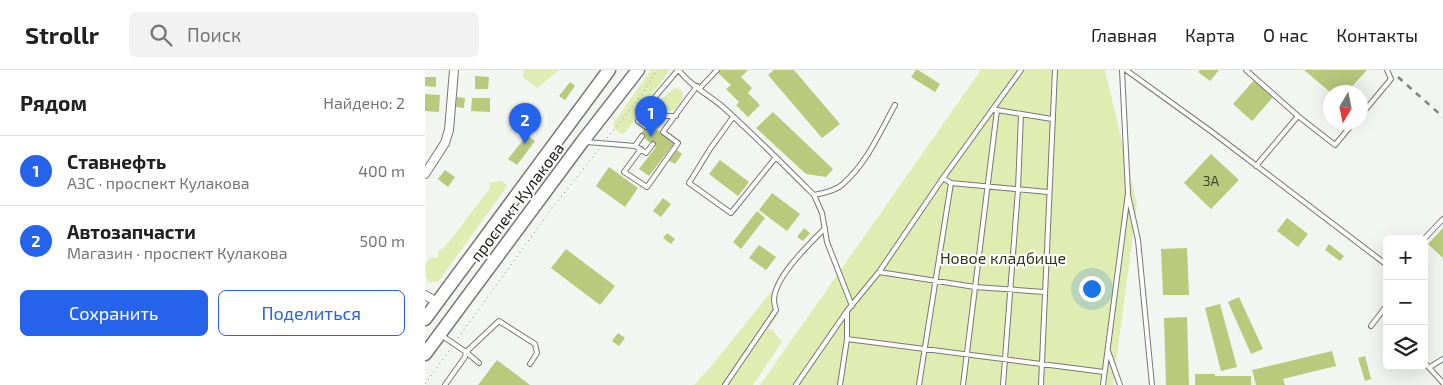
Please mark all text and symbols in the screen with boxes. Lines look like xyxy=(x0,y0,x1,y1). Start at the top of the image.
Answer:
search box xyxy=(129,12,479,57)
text: Strollr xyxy=(25,20,99,49)
icon: search xyxy=(147,21,175,49)
text: Поиск xyxy=(187,23,241,46)
text: Главная xyxy=(1091,24,1157,46)
text: Карта xyxy=(1185,24,1235,46)
text: О нас xyxy=(1263,24,1308,46)
text: Контакты xyxy=(1336,24,1418,46)
north arrow xyxy=(1323,85,1368,130)
text: Рядом xyxy=(20,90,87,115)
text: Найдено: 2 xyxy=(323,93,405,112)
pin: 1 xyxy=(635,96,667,137)
pin: 2 xyxy=(509,103,541,144)
street label: проспект Кулакова xyxy=(466,139,568,265)
text: Ставнефть xyxy=(67,150,166,173)
text: 1 xyxy=(33,161,39,180)
text: 400 m xyxy=(358,161,405,180)
house number: 3А xyxy=(1203,172,1220,189)
text: АЗС · проспект Кулакова xyxy=(67,173,250,192)
text: Автозапчасти xyxy=(67,220,196,243)
text: 2 xyxy=(31,231,41,250)
text: 500 m xyxy=(360,231,405,250)
map controls xyxy=(1383,235,1428,370)
button: + xyxy=(1383,235,1428,280)
text: Магазин · проспект Кулакова xyxy=(67,243,288,262)
park label: Новое кладбище xyxy=(940,248,1066,267)
your location xyxy=(1079,276,1105,302)
button: − xyxy=(1383,280,1428,325)
button: Сохранить xyxy=(20,290,208,336)
button: Поделиться xyxy=(218,290,405,336)
button: layers xyxy=(1383,325,1428,370)

